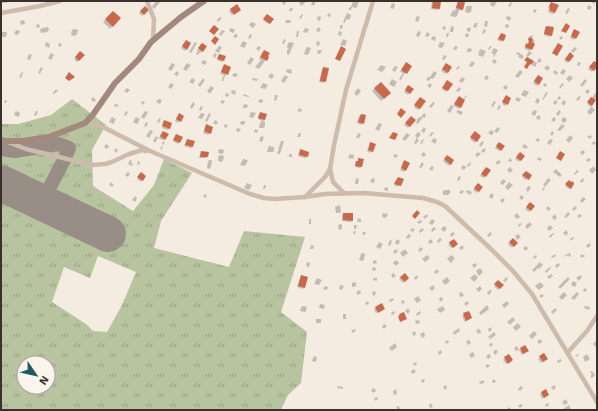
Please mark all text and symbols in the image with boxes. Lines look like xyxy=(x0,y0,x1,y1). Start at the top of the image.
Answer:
north arrow xyxy=(16,355,56,395)
text: N xyxy=(36,373,52,387)

